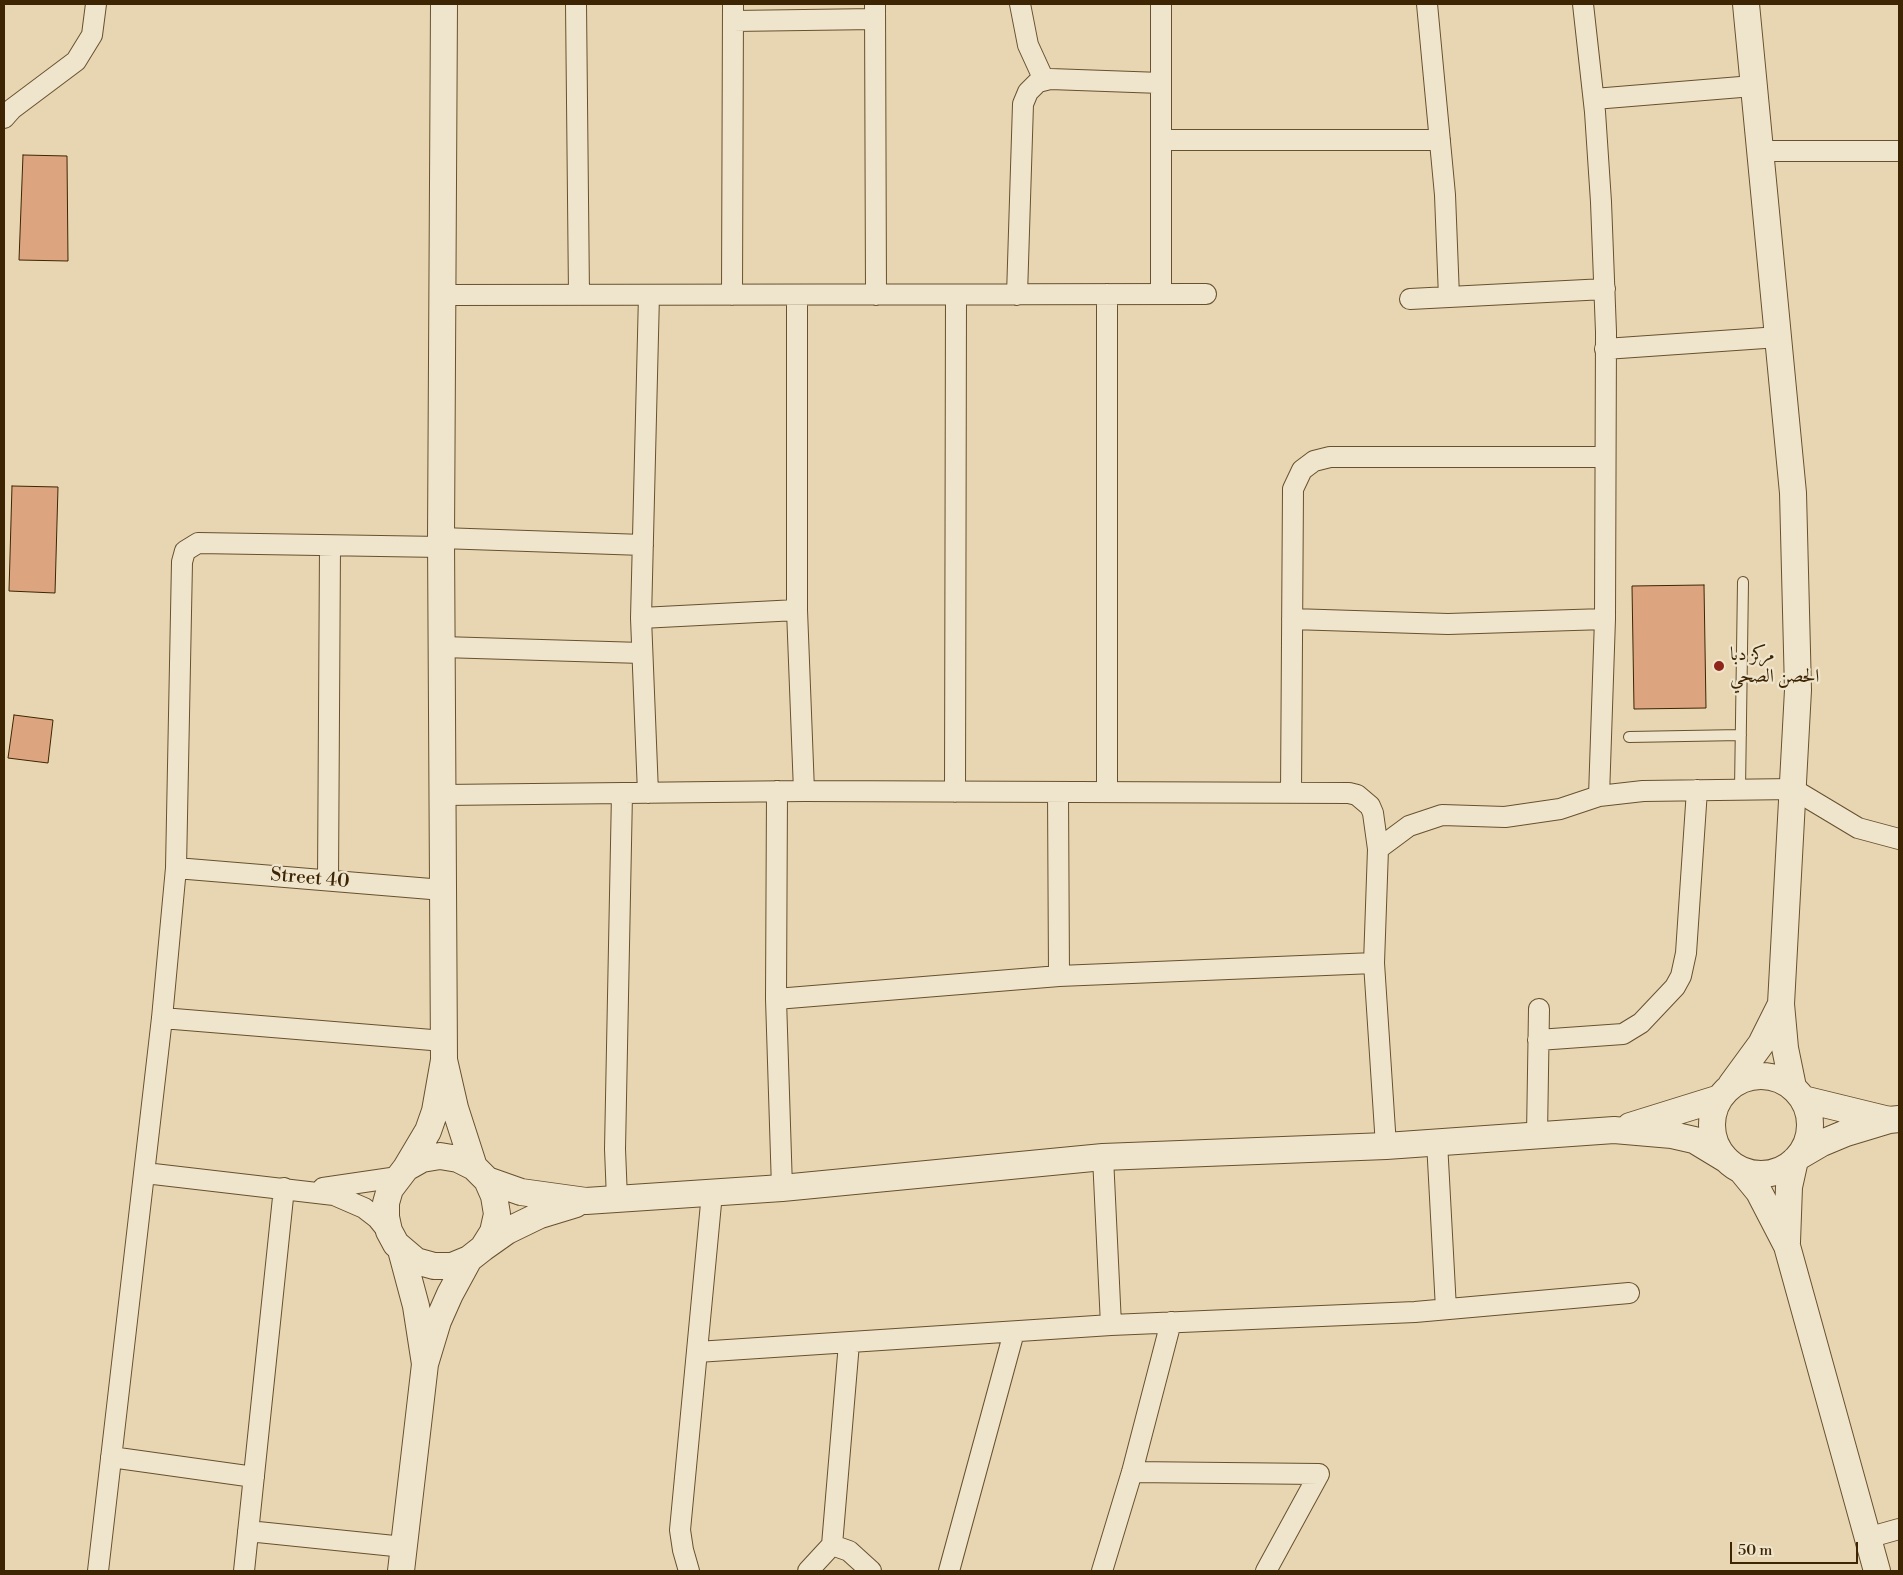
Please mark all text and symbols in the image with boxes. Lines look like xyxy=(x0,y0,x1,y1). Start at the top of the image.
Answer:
place label: مركز دبا الحصن الصحي xyxy=(1730,644,1819,688)
marker: مركز دبا الحصن الصحي xyxy=(1712,659,1726,673)
street label: Street 40 xyxy=(269,864,351,894)
scale bar xyxy=(1733,1532,1860,1564)
text: 50 m xyxy=(1738,1541,1772,1560)

